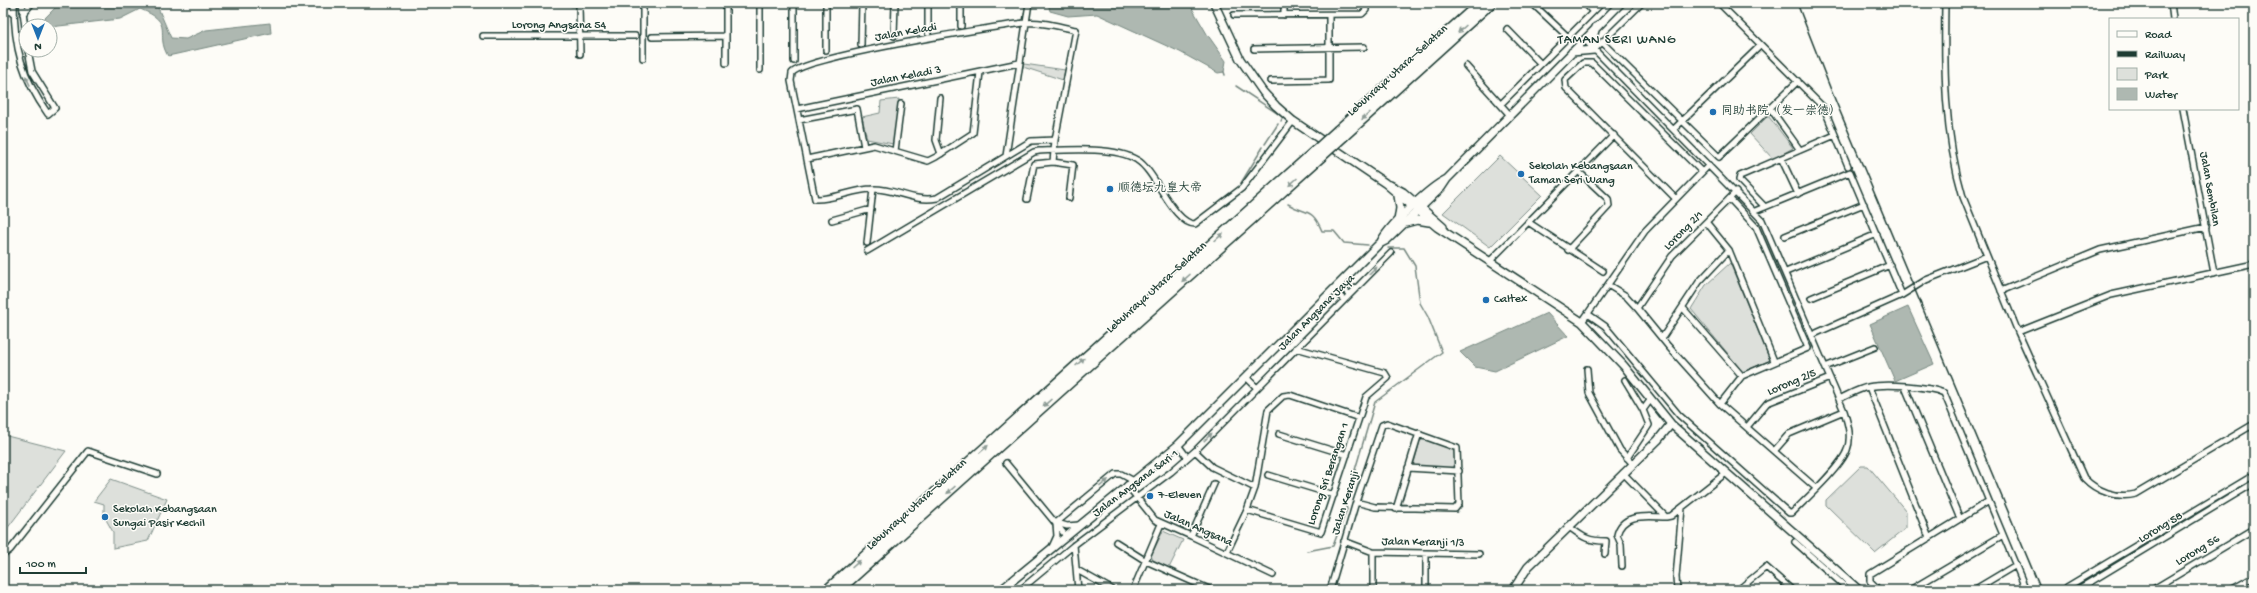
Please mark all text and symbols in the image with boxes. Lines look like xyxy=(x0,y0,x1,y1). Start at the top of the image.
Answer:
north arrow xyxy=(18,18,58,58)
legend xyxy=(2109,18,2239,110)
street label: Lorong Angsana 54 xyxy=(512,19,606,33)
street label: Jalan Keladi xyxy=(874,21,938,45)
street label: Lebuhraya Utara–Selatan xyxy=(1345,22,1451,120)
one-way arrow xyxy=(1458,24,1467,33)
text: Road xyxy=(2145,29,2172,43)
district label: TAMAN SERI WANG xyxy=(1557,33,1676,48)
text: N xyxy=(34,40,42,52)
text: Railway xyxy=(2145,49,2185,63)
street label: Jalan Keladi 3 xyxy=(869,63,943,91)
text: Park xyxy=(2144,69,2170,83)
one-way arrow xyxy=(24,75,31,87)
text: Water xyxy=(2145,89,2179,103)
place label: 同助书院（发一崇德） xyxy=(1721,103,1841,119)
marker: 同助书院（发一崇德） xyxy=(1708,107,1718,117)
one-way arrow xyxy=(1361,112,1371,121)
street label: Jalan Sembilan xyxy=(2196,151,2222,227)
place label: Sekolah Kebangsaan Taman Seri Wang xyxy=(1528,160,1633,188)
marker: Sekolah Kebangsaan Taman Seri Wang xyxy=(1516,169,1526,179)
one-way arrow xyxy=(1288,177,1298,187)
place label: 顺德坛九皇大帝 xyxy=(1118,180,1202,196)
marker: 顺德坛九皇大帝 xyxy=(1105,184,1115,194)
street label: Lorong 2/1 xyxy=(1661,208,1707,254)
one-way arrow xyxy=(1214,233,1224,242)
street label: Lebuhraya Utara–Selatan xyxy=(1104,239,1210,337)
one-way arrow xyxy=(1368,266,1378,276)
street label: Jalan Angsana Jaya xyxy=(1276,272,1358,354)
one-way arrow xyxy=(1180,274,1191,283)
place label: Caltex xyxy=(1494,293,1528,307)
marker: Caltex xyxy=(1481,295,1491,305)
one-way arrow xyxy=(1075,357,1086,366)
street label: Lorong 2/5 xyxy=(1766,366,1818,400)
one-way arrow xyxy=(1042,398,1053,407)
street label: Lorong Sri Berangan 1 xyxy=(1305,421,1353,527)
one-way arrow xyxy=(1204,432,1213,442)
one-way arrow xyxy=(979,444,989,454)
street label: Jalan Angsana Sari 1 xyxy=(1090,447,1182,521)
street label: Lebuhraya Utara–Selatan xyxy=(864,456,970,554)
street label: Jalan Keranji xyxy=(1329,469,1363,537)
one-way arrow xyxy=(1098,479,1109,487)
one-way arrow xyxy=(946,485,956,495)
place label: 7-Eleven xyxy=(1157,489,1202,503)
marker: 7-Eleven xyxy=(1145,491,1155,501)
place label: Sekolah Kebangsaan Sungai Pasir Kechil xyxy=(113,503,217,531)
street label: Jalan Angsana xyxy=(1161,508,1235,551)
street label: Lorong 58 xyxy=(2136,509,2186,547)
marker: Sekolah Kebangsaan Sungai Pasir Kechil xyxy=(100,512,110,522)
street label: Lorong 56 xyxy=(2173,532,2223,570)
street label: Jalan Keranji 1/3 xyxy=(1381,535,1465,551)
scale bar xyxy=(20,549,86,575)
text: 100 m xyxy=(25,558,56,572)
one-way arrow xyxy=(852,560,861,569)

